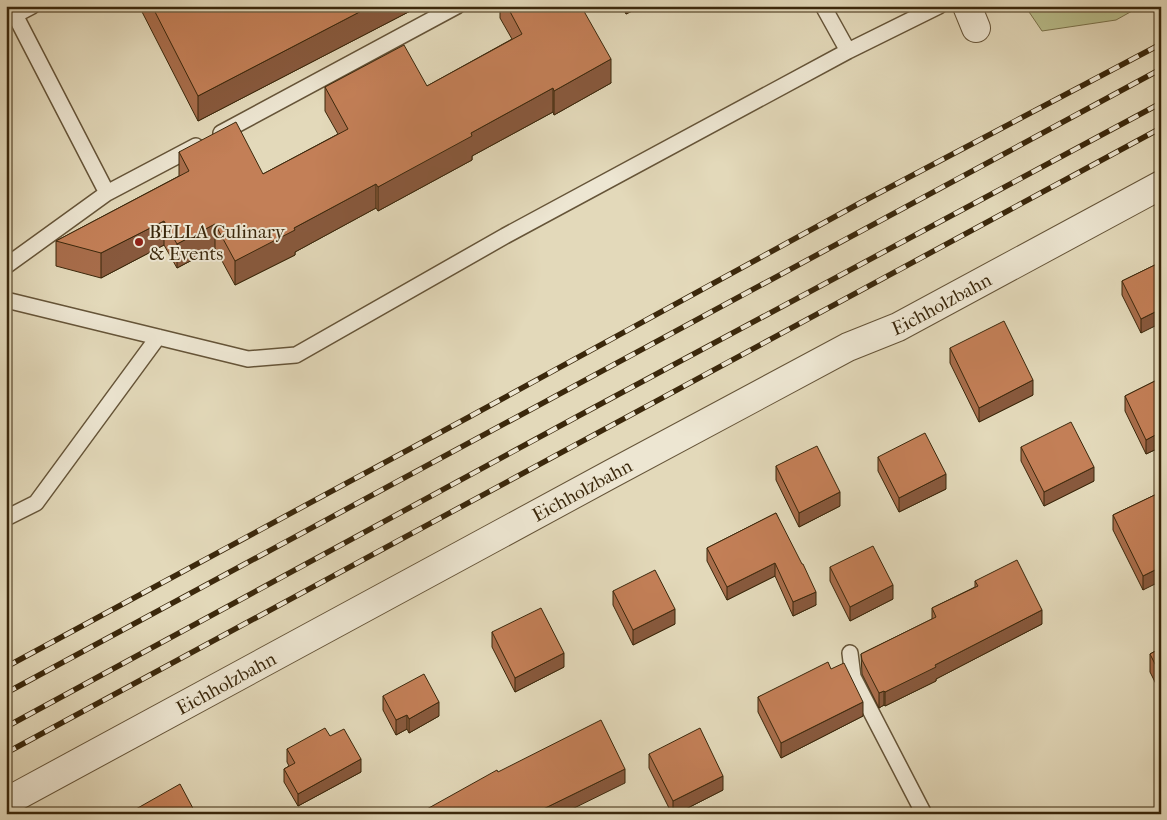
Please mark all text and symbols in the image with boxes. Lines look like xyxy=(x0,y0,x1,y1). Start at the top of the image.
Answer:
place label: BELLA Culinary & Events xyxy=(149,221,286,265)
marker: BELLA Culinary & Events xyxy=(133,236,145,248)
street label: Eichholzbahn xyxy=(889,269,995,340)
street label: Eichholzbahn xyxy=(529,455,636,527)
street label: Eichholzbahn xyxy=(173,648,280,720)

